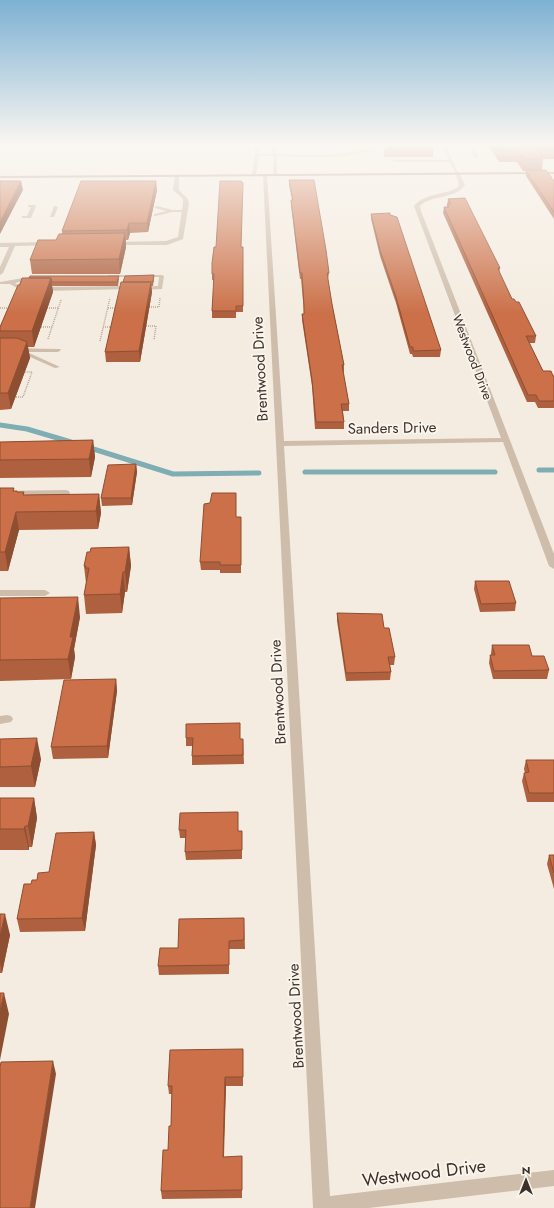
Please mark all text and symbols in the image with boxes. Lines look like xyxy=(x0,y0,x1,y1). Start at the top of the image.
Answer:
street label: Westwood Drive xyxy=(448,312,498,403)
street label: Brentwood Drive xyxy=(246,316,274,422)
street label: Sanders Drive xyxy=(348,416,437,440)
street label: Brentwood Drive xyxy=(264,639,292,745)
street label: Brentwood Drive xyxy=(282,963,310,1069)
street label: Westwood Drive xyxy=(361,1153,487,1193)
north arrow xyxy=(506,1160,546,1200)
text: N xyxy=(522,1162,530,1178)

